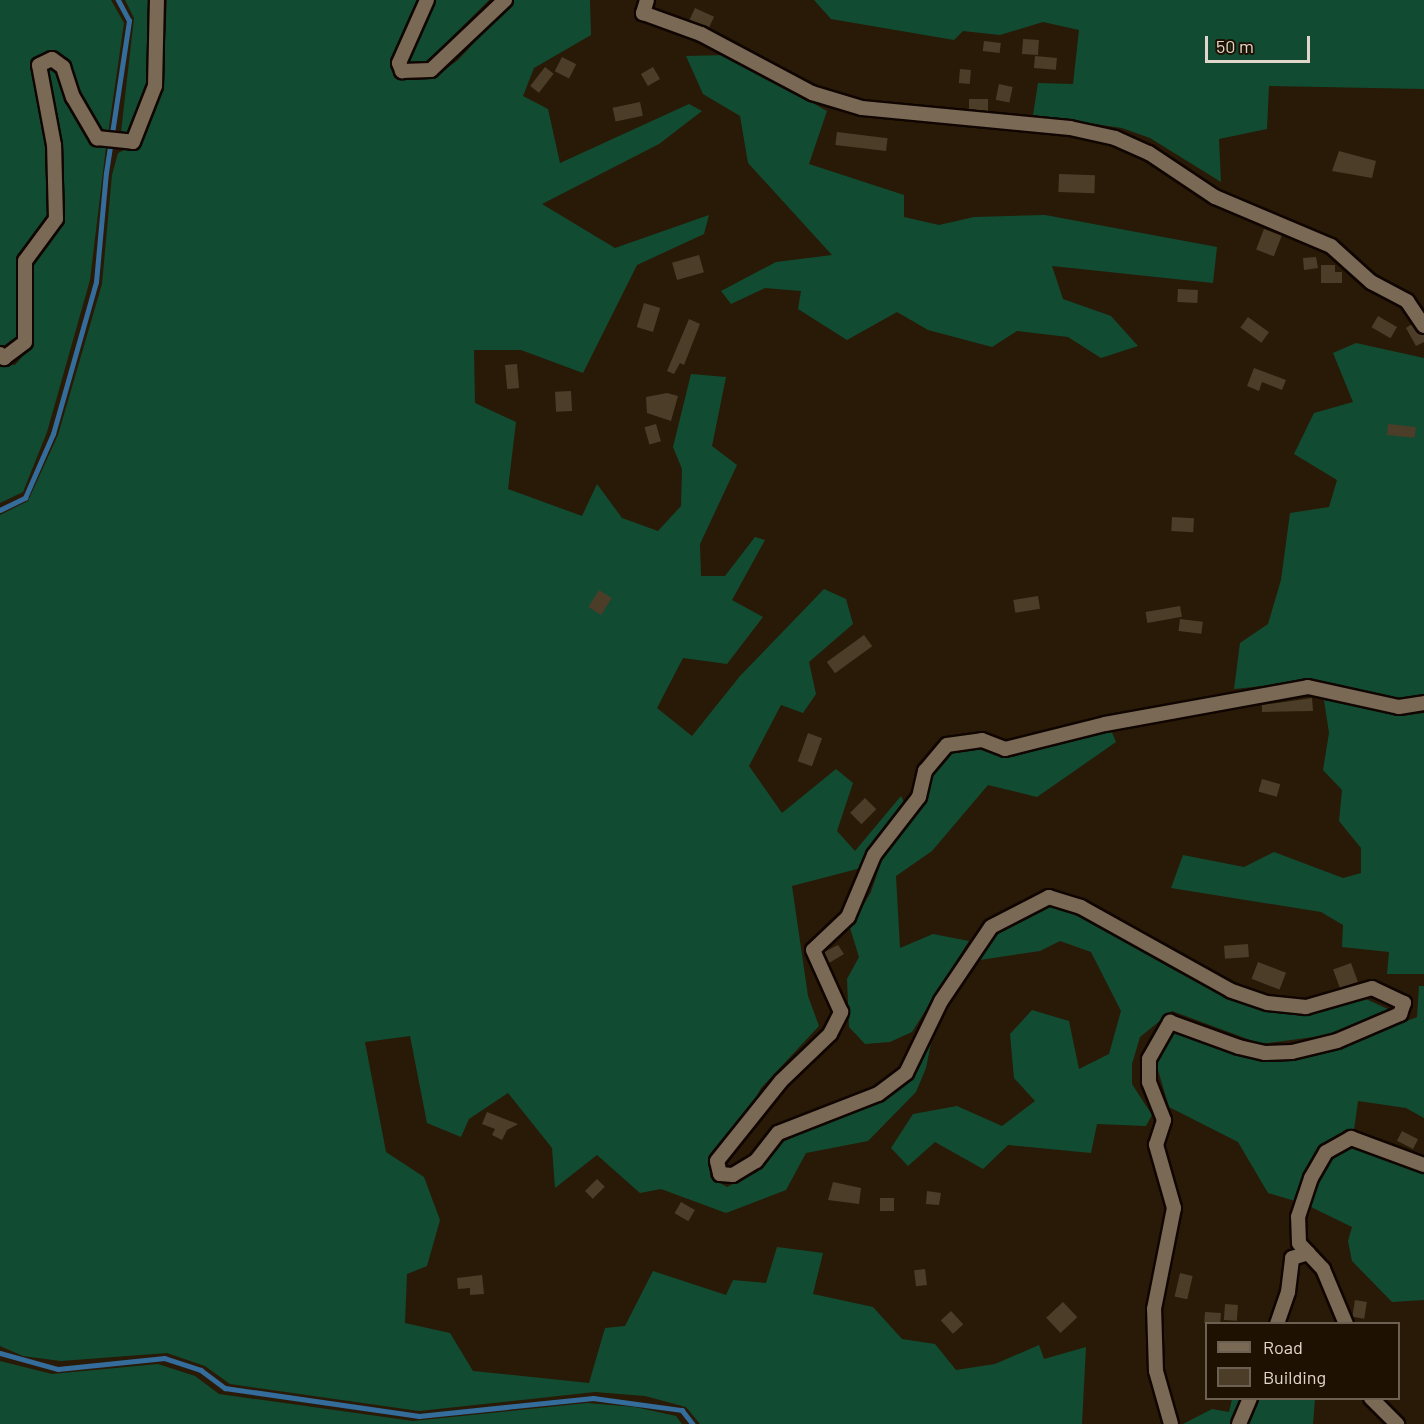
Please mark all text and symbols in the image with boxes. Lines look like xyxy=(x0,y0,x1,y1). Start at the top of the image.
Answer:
scale bar xyxy=(1208,24,1313,62)
text: 50 m xyxy=(1216,35,1254,57)
legend xyxy=(1205,1322,1400,1400)
text: Road xyxy=(1263,1336,1303,1358)
text: Building xyxy=(1263,1366,1326,1388)

